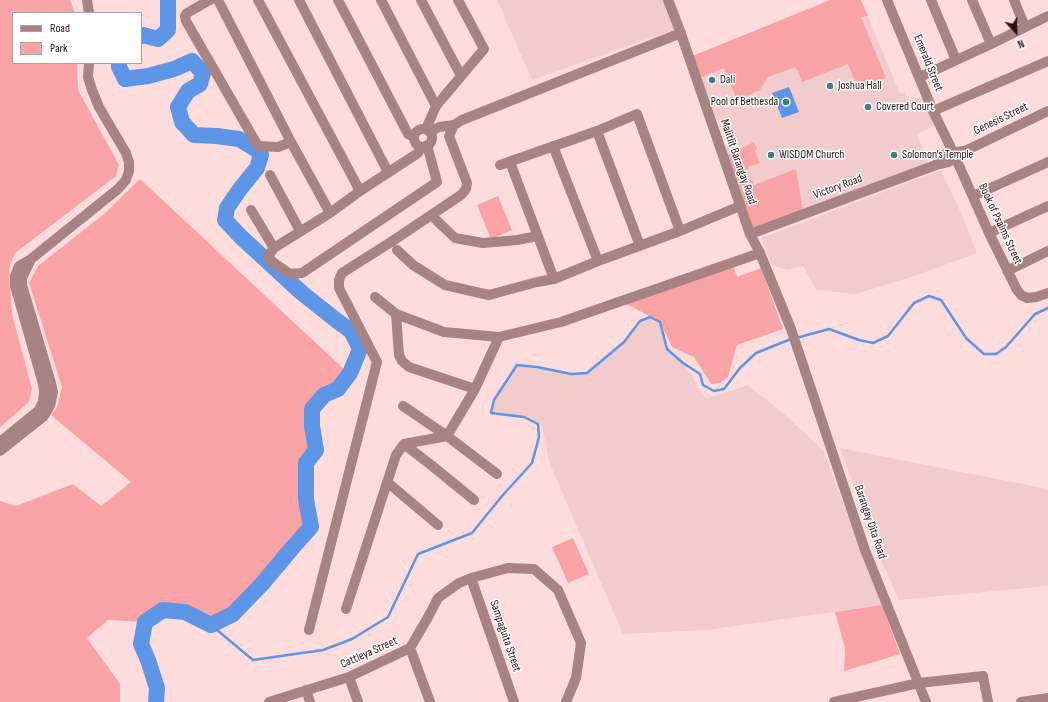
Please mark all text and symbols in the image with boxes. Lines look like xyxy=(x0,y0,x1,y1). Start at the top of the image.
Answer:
legend xyxy=(12,12,142,64)
north arrow xyxy=(996,12,1036,52)
text: Road xyxy=(50,21,70,36)
street label: Emerald Street xyxy=(910,33,946,93)
text: N xyxy=(1016,36,1026,51)
text: Park xyxy=(50,41,68,56)
place label: Dali xyxy=(720,73,735,87)
marker: Dali xyxy=(707,75,717,85)
place label: Joshua Hall xyxy=(838,79,882,93)
marker: Joshua Hall xyxy=(825,81,835,91)
place label: Pool of Bethesda xyxy=(711,95,778,109)
marker: Pool of Bethesda xyxy=(781,97,791,107)
place label: Covered Court xyxy=(876,100,934,114)
street label: Genesis Street xyxy=(971,100,1031,138)
marker: Covered Court xyxy=(863,102,873,112)
street label: Malitlit Barangay Road xyxy=(717,118,759,206)
place label: WISDOM Church xyxy=(779,148,844,162)
place label: Solomon's Temple xyxy=(902,148,973,162)
marker: WISDOM Church xyxy=(766,150,776,160)
marker: Solomon's Temple xyxy=(889,150,899,160)
street label: Victory Road xyxy=(812,172,864,202)
street label: Book of Psalms Street xyxy=(975,181,1025,267)
street label: Barangay Dita Road xyxy=(851,483,889,561)
street label: Sampaguita Street xyxy=(486,598,524,674)
street label: Cattleya Street xyxy=(338,634,400,672)

